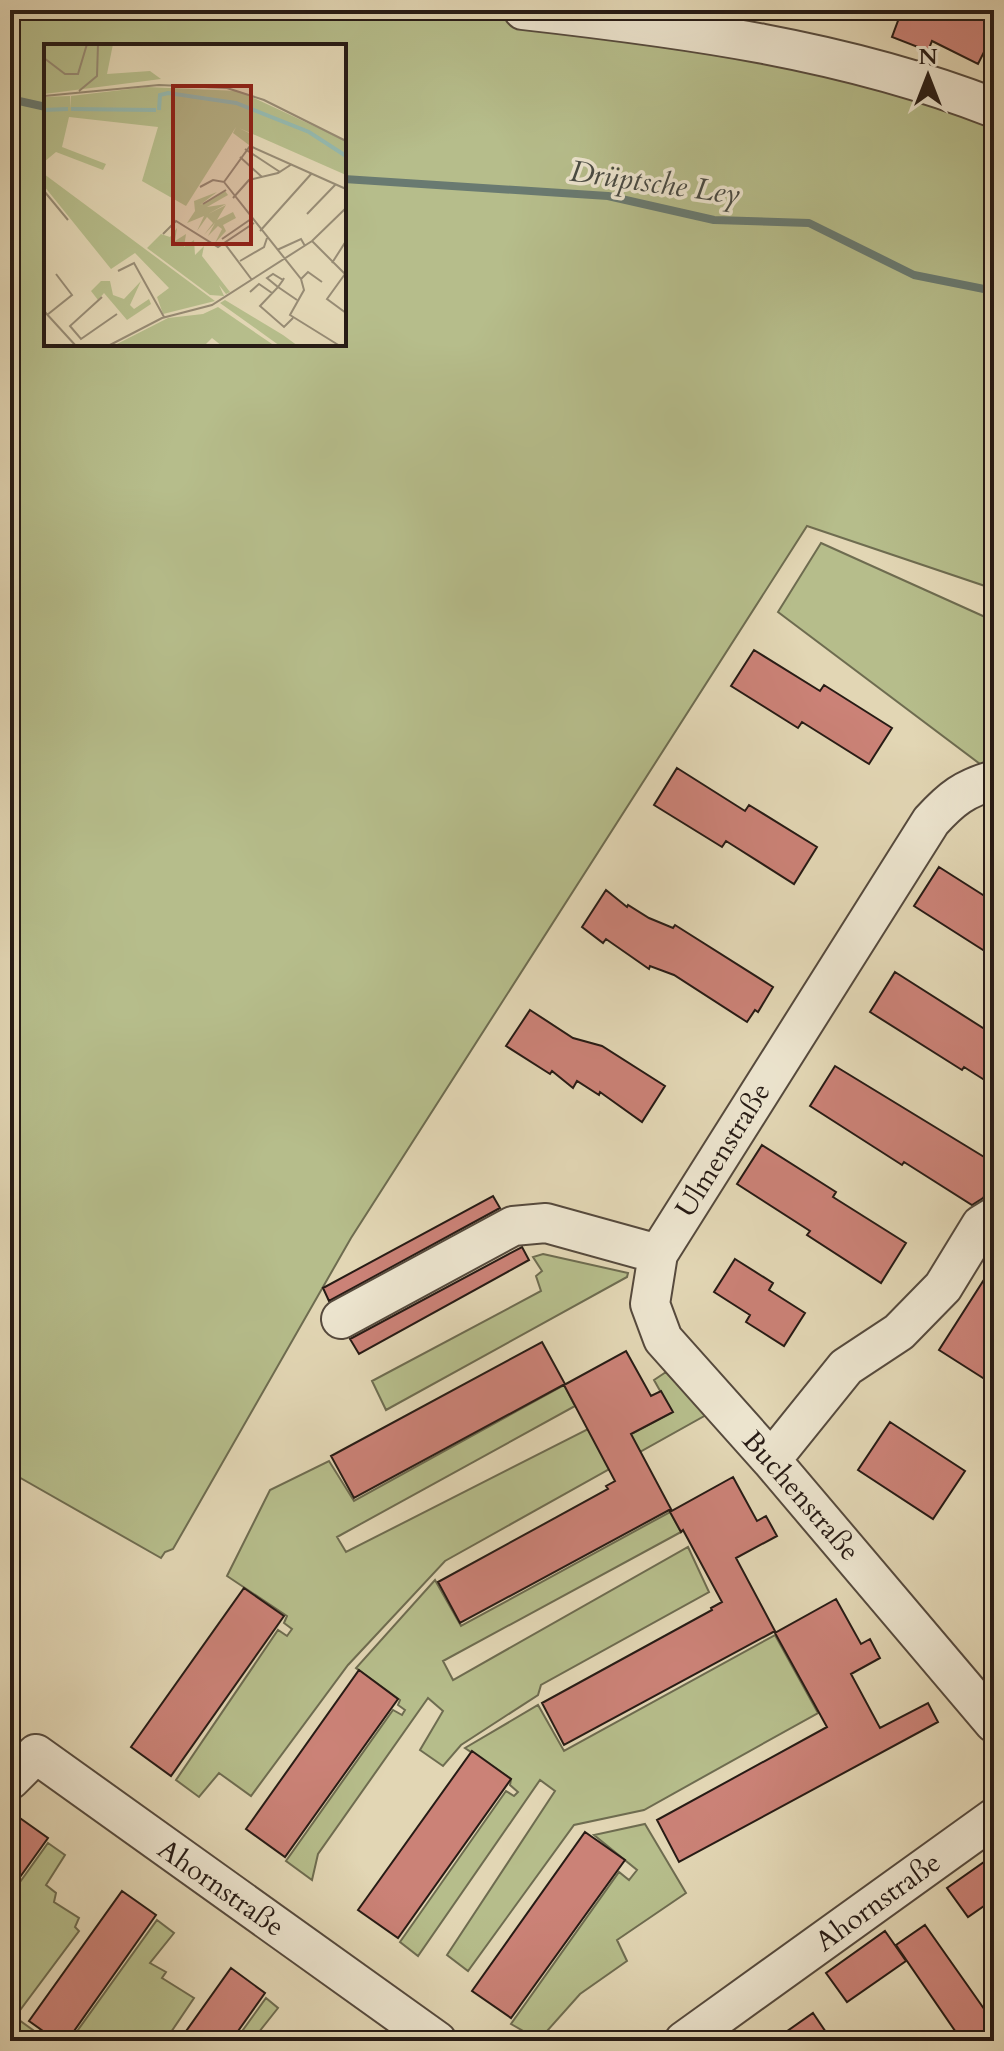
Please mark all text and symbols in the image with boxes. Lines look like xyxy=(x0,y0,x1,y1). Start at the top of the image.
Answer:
north arrow xyxy=(888,36,968,116)
text: N xyxy=(918,42,938,72)
inset map xyxy=(44,44,346,346)
water label: Drüptsche Ley xyxy=(567,151,743,215)
street label: Ulmenstraße xyxy=(667,1075,779,1225)
street label: Buchenstraße xyxy=(734,1423,868,1569)
street label: Ahornstraße xyxy=(150,1830,292,1946)
street label: Ahornstraße xyxy=(808,1844,948,1960)

